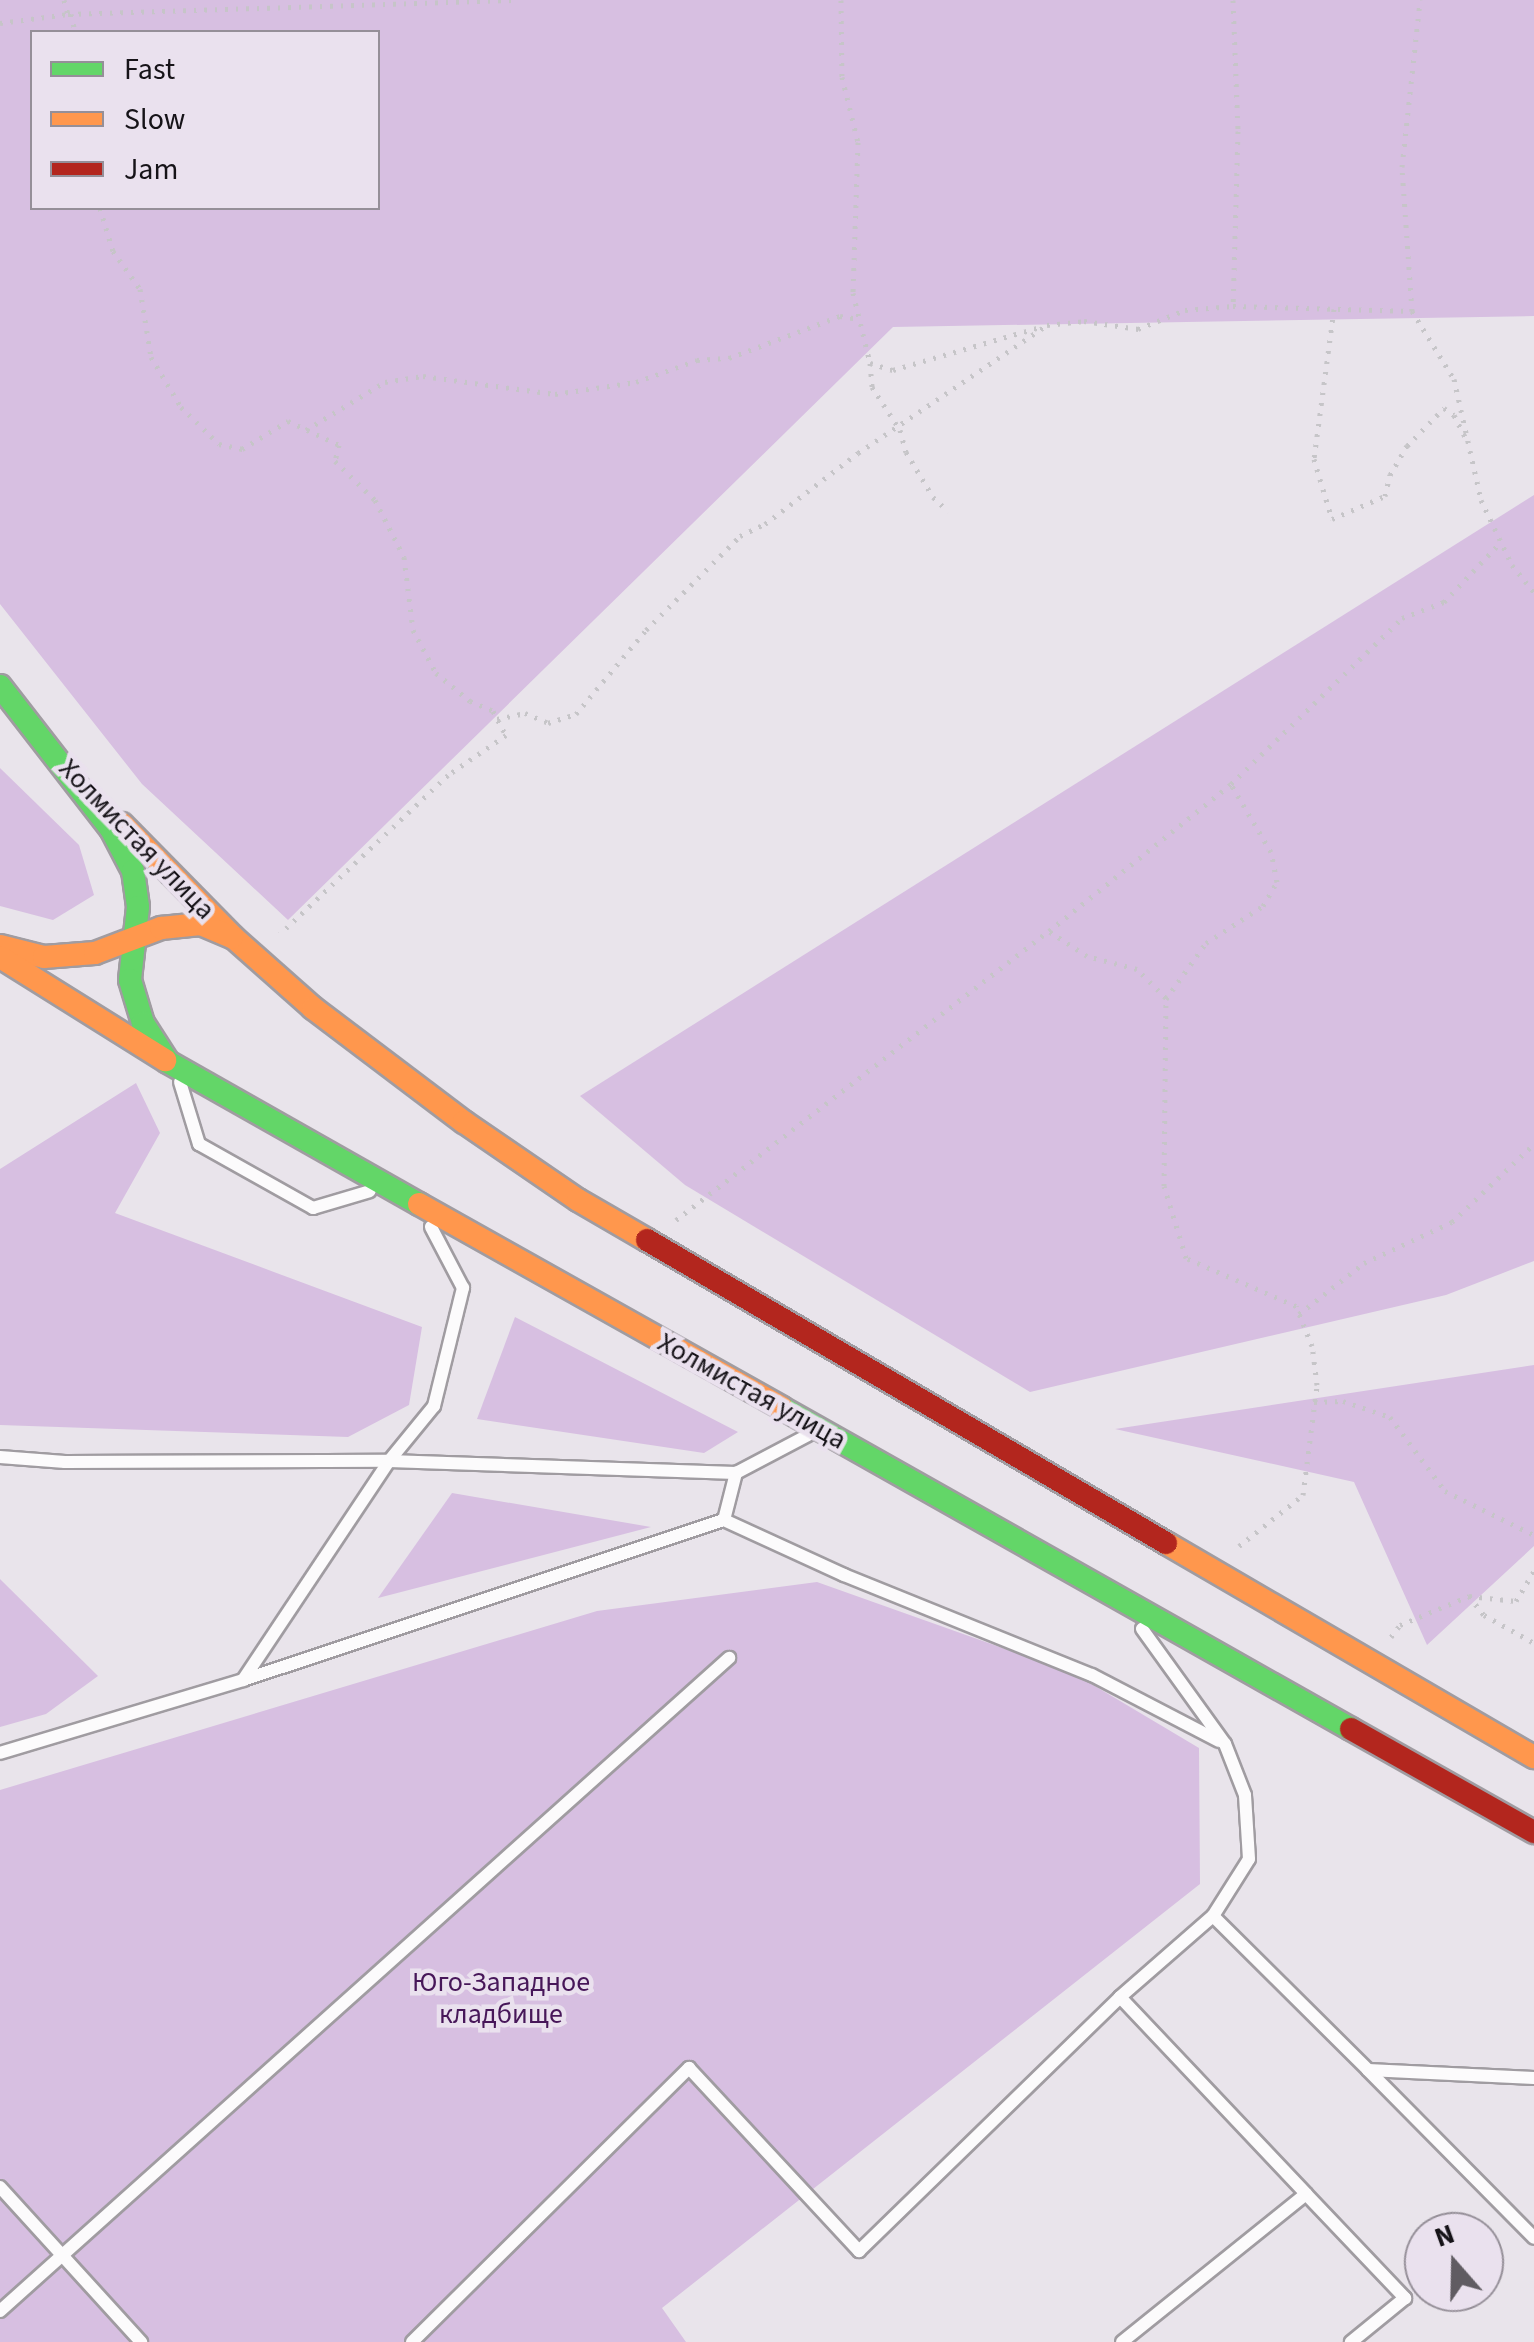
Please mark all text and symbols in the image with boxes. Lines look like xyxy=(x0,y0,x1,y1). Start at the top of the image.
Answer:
legend xyxy=(30,30,380,210)
text: Fast xyxy=(124,48,175,91)
text: Slow xyxy=(124,98,185,141)
text: Jam xyxy=(124,148,178,191)
street label: Холмистая улица xyxy=(52,752,222,926)
street label: Холмистая улица xyxy=(652,1325,852,1457)
park label: Юго-Западное кладбище xyxy=(412,1965,590,2031)
north arrow xyxy=(1404,2212,1504,2312)
text: N xyxy=(1429,2214,1460,2258)

